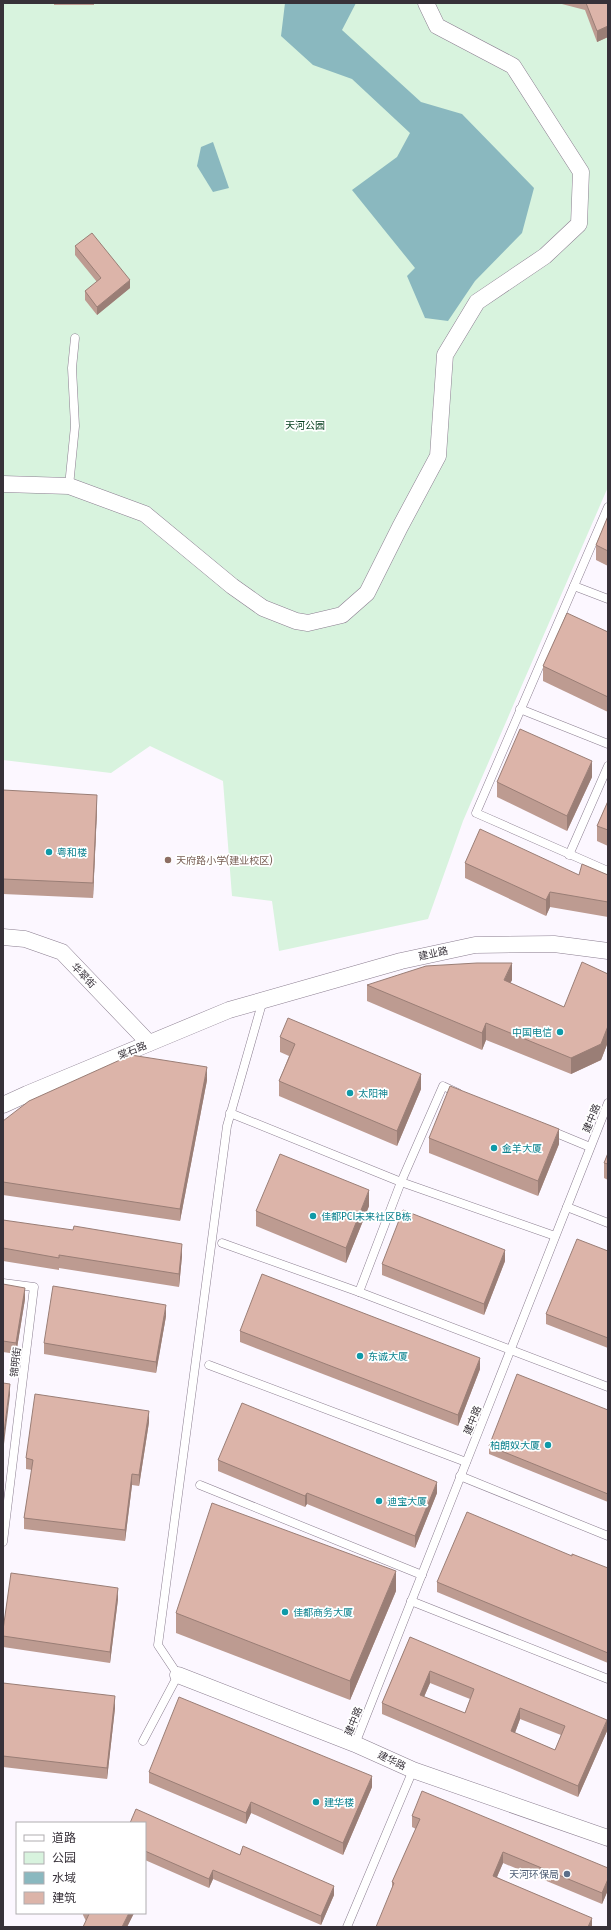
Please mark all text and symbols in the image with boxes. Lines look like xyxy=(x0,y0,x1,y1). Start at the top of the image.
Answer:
park label: 天河公园 xyxy=(285,420,325,432)
marker: 粤和楼 xyxy=(44,847,54,857)
place label: 粤和楼 xyxy=(57,847,87,859)
place label: 天府路小学(建业校区) xyxy=(176,854,272,867)
marker: 天府路小学(建业校区) xyxy=(163,855,173,865)
street label: 建业路 xyxy=(417,945,449,963)
street label: 华翠街 xyxy=(69,961,98,991)
place label: 中国电信 xyxy=(512,1027,552,1039)
marker: 中国电信 xyxy=(555,1027,565,1037)
street label: 棠石路 xyxy=(116,1040,149,1062)
marker: 太阳神 xyxy=(345,1088,355,1098)
place label: 太阳神 xyxy=(358,1088,388,1100)
street label: 建中路 xyxy=(581,1102,603,1135)
marker: 金羊大厦 xyxy=(489,1143,499,1153)
place label: 金羊大厦 xyxy=(502,1143,542,1155)
marker: 佳都PCI未来社区B栋 xyxy=(308,1211,318,1221)
place label: 佳都PCI未来社区B栋 xyxy=(321,1211,411,1223)
street label: 锦明街 xyxy=(8,1347,24,1378)
marker: 东诚大厦 xyxy=(355,1351,365,1361)
place label: 东诚大厦 xyxy=(368,1351,408,1363)
street label: 建中路 xyxy=(462,1404,484,1437)
place label: 柏朗奴大厦 xyxy=(490,1440,540,1452)
marker: 柏朗奴大厦 xyxy=(543,1440,553,1450)
marker: 迪宝大厦 xyxy=(374,1496,384,1506)
place label: 迪宝大厦 xyxy=(387,1496,427,1508)
marker: 佳都商务大厦 xyxy=(280,1607,290,1617)
place label: 佳都商务大厦 xyxy=(293,1607,353,1619)
street label: 建中路 xyxy=(343,1705,365,1738)
street label: 建华路 xyxy=(375,1749,408,1773)
marker: 建华楼 xyxy=(311,1797,321,1807)
place label: 建华楼 xyxy=(324,1797,354,1809)
legend xyxy=(16,1822,146,1914)
text: 道路 xyxy=(52,1831,76,1845)
text: 公园 xyxy=(52,1851,76,1865)
place label: 天河环保局 xyxy=(509,1869,559,1881)
marker: 天河环保局 xyxy=(562,1869,572,1879)
text: 水域 xyxy=(52,1871,76,1885)
text: 建筑 xyxy=(52,1891,76,1905)

